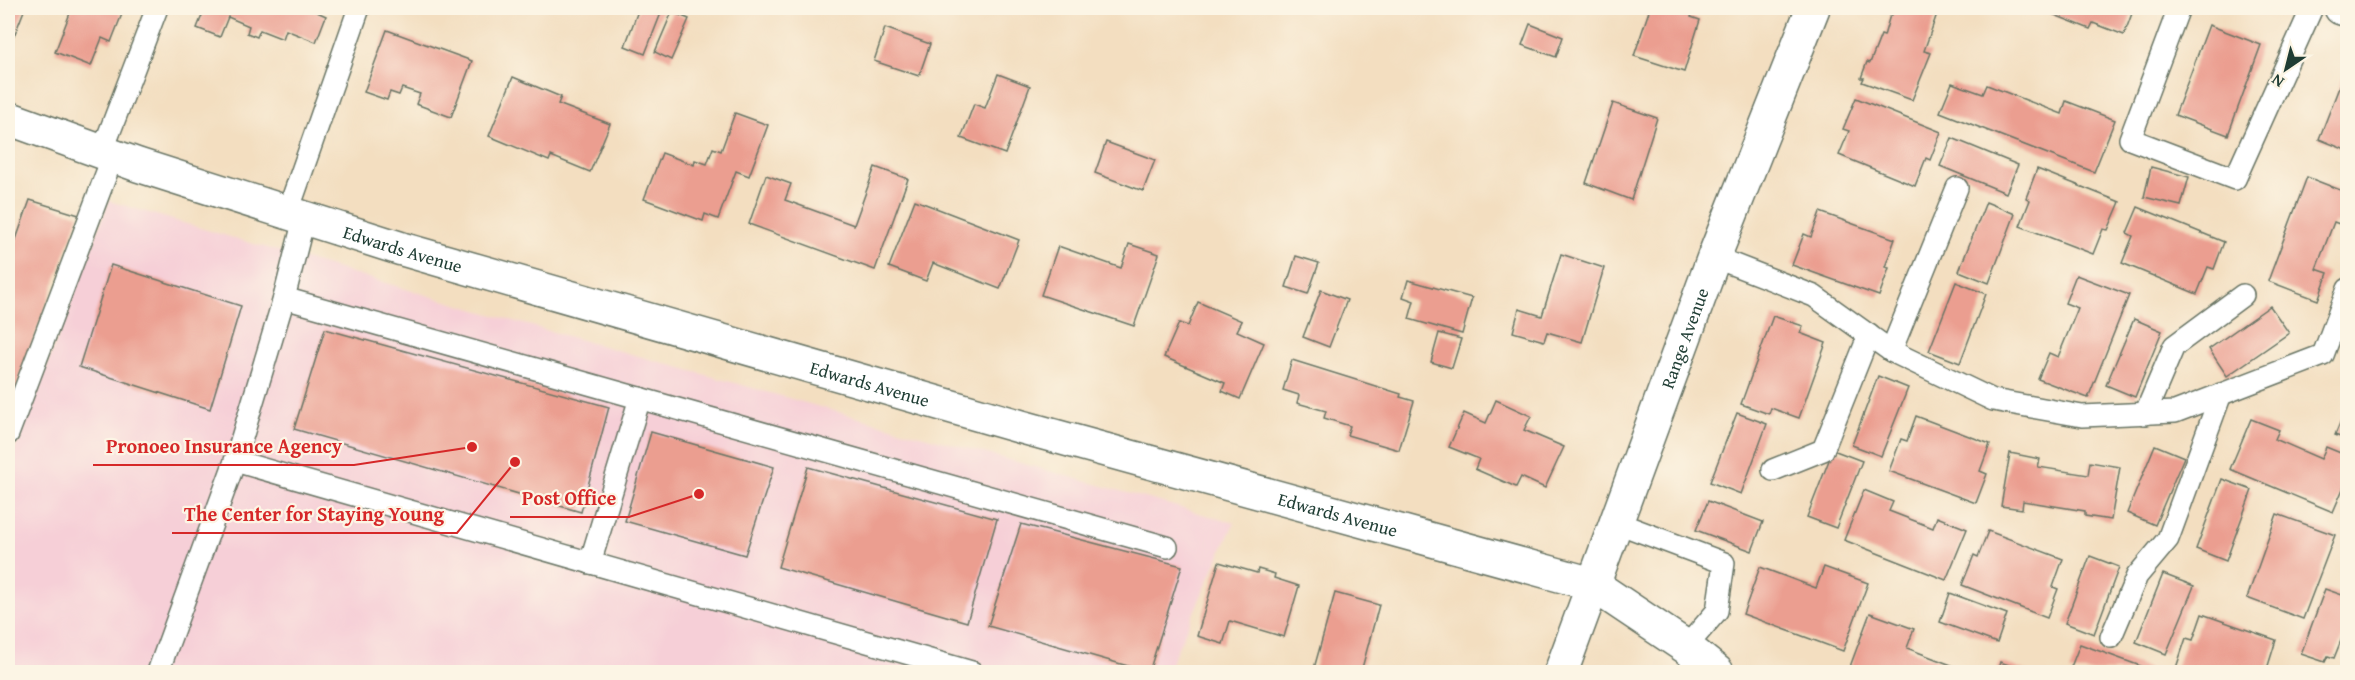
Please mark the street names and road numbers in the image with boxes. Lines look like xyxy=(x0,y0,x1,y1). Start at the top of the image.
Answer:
street label: Edwards Avenue xyxy=(340,218,466,279)
street label: Range Avenue xyxy=(1653,284,1715,392)
street label: Edwards Avenue xyxy=(807,353,933,413)
street label: Edwards Avenue xyxy=(1275,485,1401,543)

